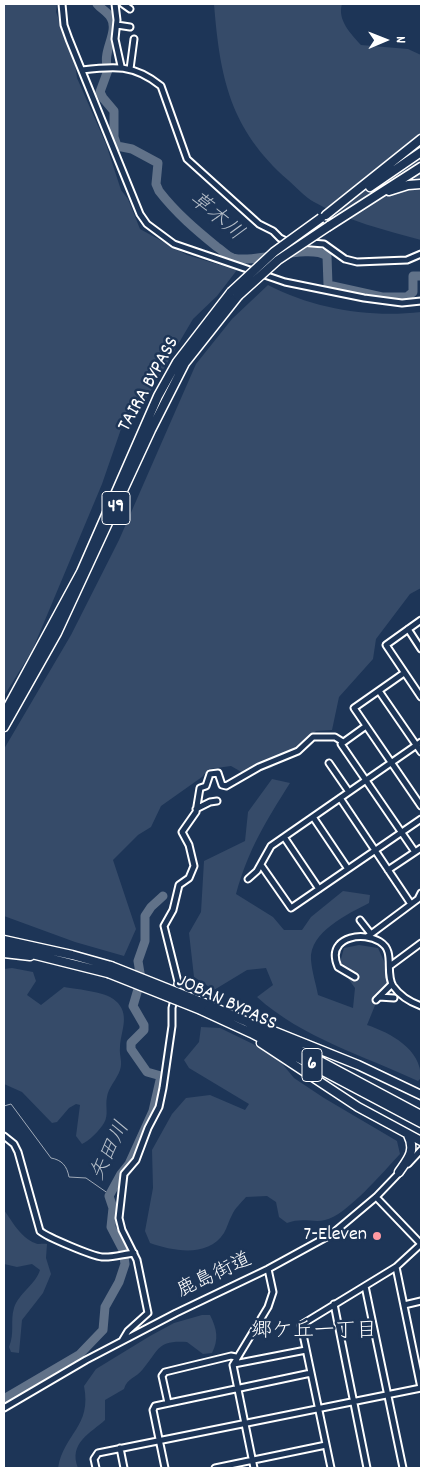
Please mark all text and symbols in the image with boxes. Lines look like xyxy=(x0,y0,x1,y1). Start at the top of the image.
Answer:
north arrow xyxy=(360,15,410,65)
text: N xyxy=(390,36,410,43)
water label: 草木川 xyxy=(183,188,247,248)
street label: TAIRA BYPASS xyxy=(114,333,186,437)
road number: 49 xyxy=(102,492,130,524)
street label: JOBAN BYPASS xyxy=(172,970,280,1038)
road number: 6 xyxy=(302,1048,322,1082)
water label: 矢田川 xyxy=(87,1118,137,1186)
place label: 7-Eleven xyxy=(303,1224,367,1248)
marker: 7-Eleven xyxy=(371,1230,383,1242)
street label: 鹿島街道 xyxy=(174,1249,256,1305)
district label: 郷ケ丘一丁目 xyxy=(251,1320,377,1346)

